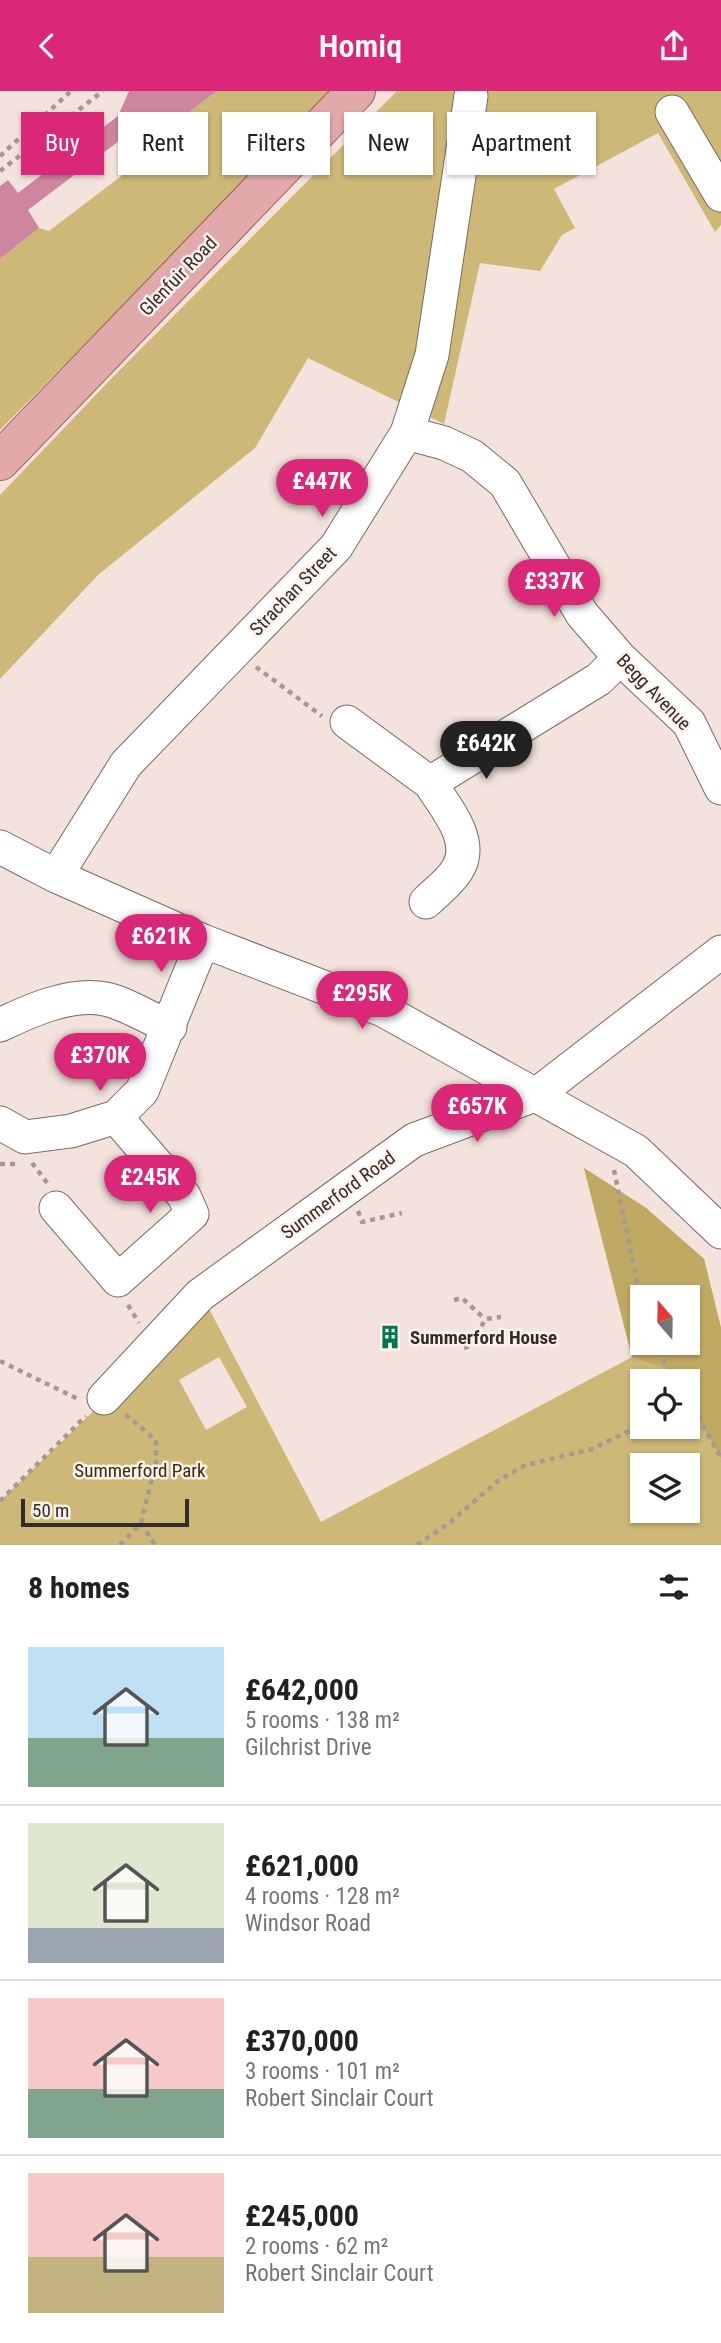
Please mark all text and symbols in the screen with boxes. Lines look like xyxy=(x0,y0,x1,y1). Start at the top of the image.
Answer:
icon: back xyxy=(28,27,66,65)
text: Homiq xyxy=(319,27,402,65)
icon: share xyxy=(655,27,693,65)
chip: Buy xyxy=(21,112,104,175)
chip: Rent xyxy=(118,112,208,175)
chip: Filters xyxy=(222,112,330,175)
chip: New xyxy=(344,112,433,175)
chip: Apartment xyxy=(447,112,596,175)
street label: Glenfuir Road xyxy=(134,231,222,321)
pin: £447K xyxy=(273,459,371,519)
text: £447K xyxy=(292,468,352,495)
street label: Strachan Street xyxy=(245,542,341,640)
pin: £337K xyxy=(505,559,603,619)
text: £337K xyxy=(524,568,584,595)
street label: Begg Avenue xyxy=(612,649,696,735)
pin: £642K xyxy=(437,721,535,781)
text: £642K xyxy=(456,730,516,757)
pin: £621K xyxy=(112,915,210,974)
text: £621K xyxy=(131,923,191,950)
pin: £295K xyxy=(313,971,411,1031)
text: £295K xyxy=(332,980,392,1007)
pin: £370K xyxy=(51,1033,149,1093)
text: £370K xyxy=(70,1042,130,1069)
pin: £657K xyxy=(428,1084,526,1144)
text: £657K xyxy=(447,1093,507,1120)
street label: Summerford Road xyxy=(276,1146,400,1244)
pin: £245K xyxy=(101,1155,199,1215)
text: £245K xyxy=(120,1164,180,1191)
north arrow xyxy=(630,1285,700,1355)
map controls xyxy=(630,1285,700,1523)
building icon: Summerford House xyxy=(376,1323,404,1351)
place label: Summerford House xyxy=(410,1326,557,1349)
button: locate xyxy=(630,1369,700,1439)
button: layers xyxy=(630,1453,700,1523)
park label: Summerford Park xyxy=(74,1459,206,1482)
scale bar xyxy=(21,1496,189,1528)
text: 50 m xyxy=(32,1499,69,1522)
icon: filters xyxy=(655,1568,693,1606)
text: 8 homes xyxy=(28,1570,130,1605)
text: £642,000 xyxy=(245,1672,359,1707)
icon: home xyxy=(84,1675,168,1759)
text: 5 rooms · 138 m² xyxy=(245,1707,400,1734)
text: Gilchrist Drive xyxy=(245,1734,372,1761)
text: £621,000 xyxy=(245,1848,359,1883)
icon: home xyxy=(84,1851,168,1935)
text: 4 rooms · 128 m² xyxy=(245,1883,400,1910)
text: Windsor Road xyxy=(245,1910,371,1937)
text: £370,000 xyxy=(245,2023,359,2058)
icon: home xyxy=(84,2026,168,2110)
text: 3 rooms · 101 m² xyxy=(245,2058,400,2085)
text: Robert Sinclair Court xyxy=(245,2085,433,2112)
text: £245,000 xyxy=(245,2198,359,2233)
icon: home xyxy=(84,2201,168,2285)
text: 2 rooms · 62 m² xyxy=(245,2233,388,2260)
text: Robert Sinclair Court xyxy=(245,2260,433,2287)

